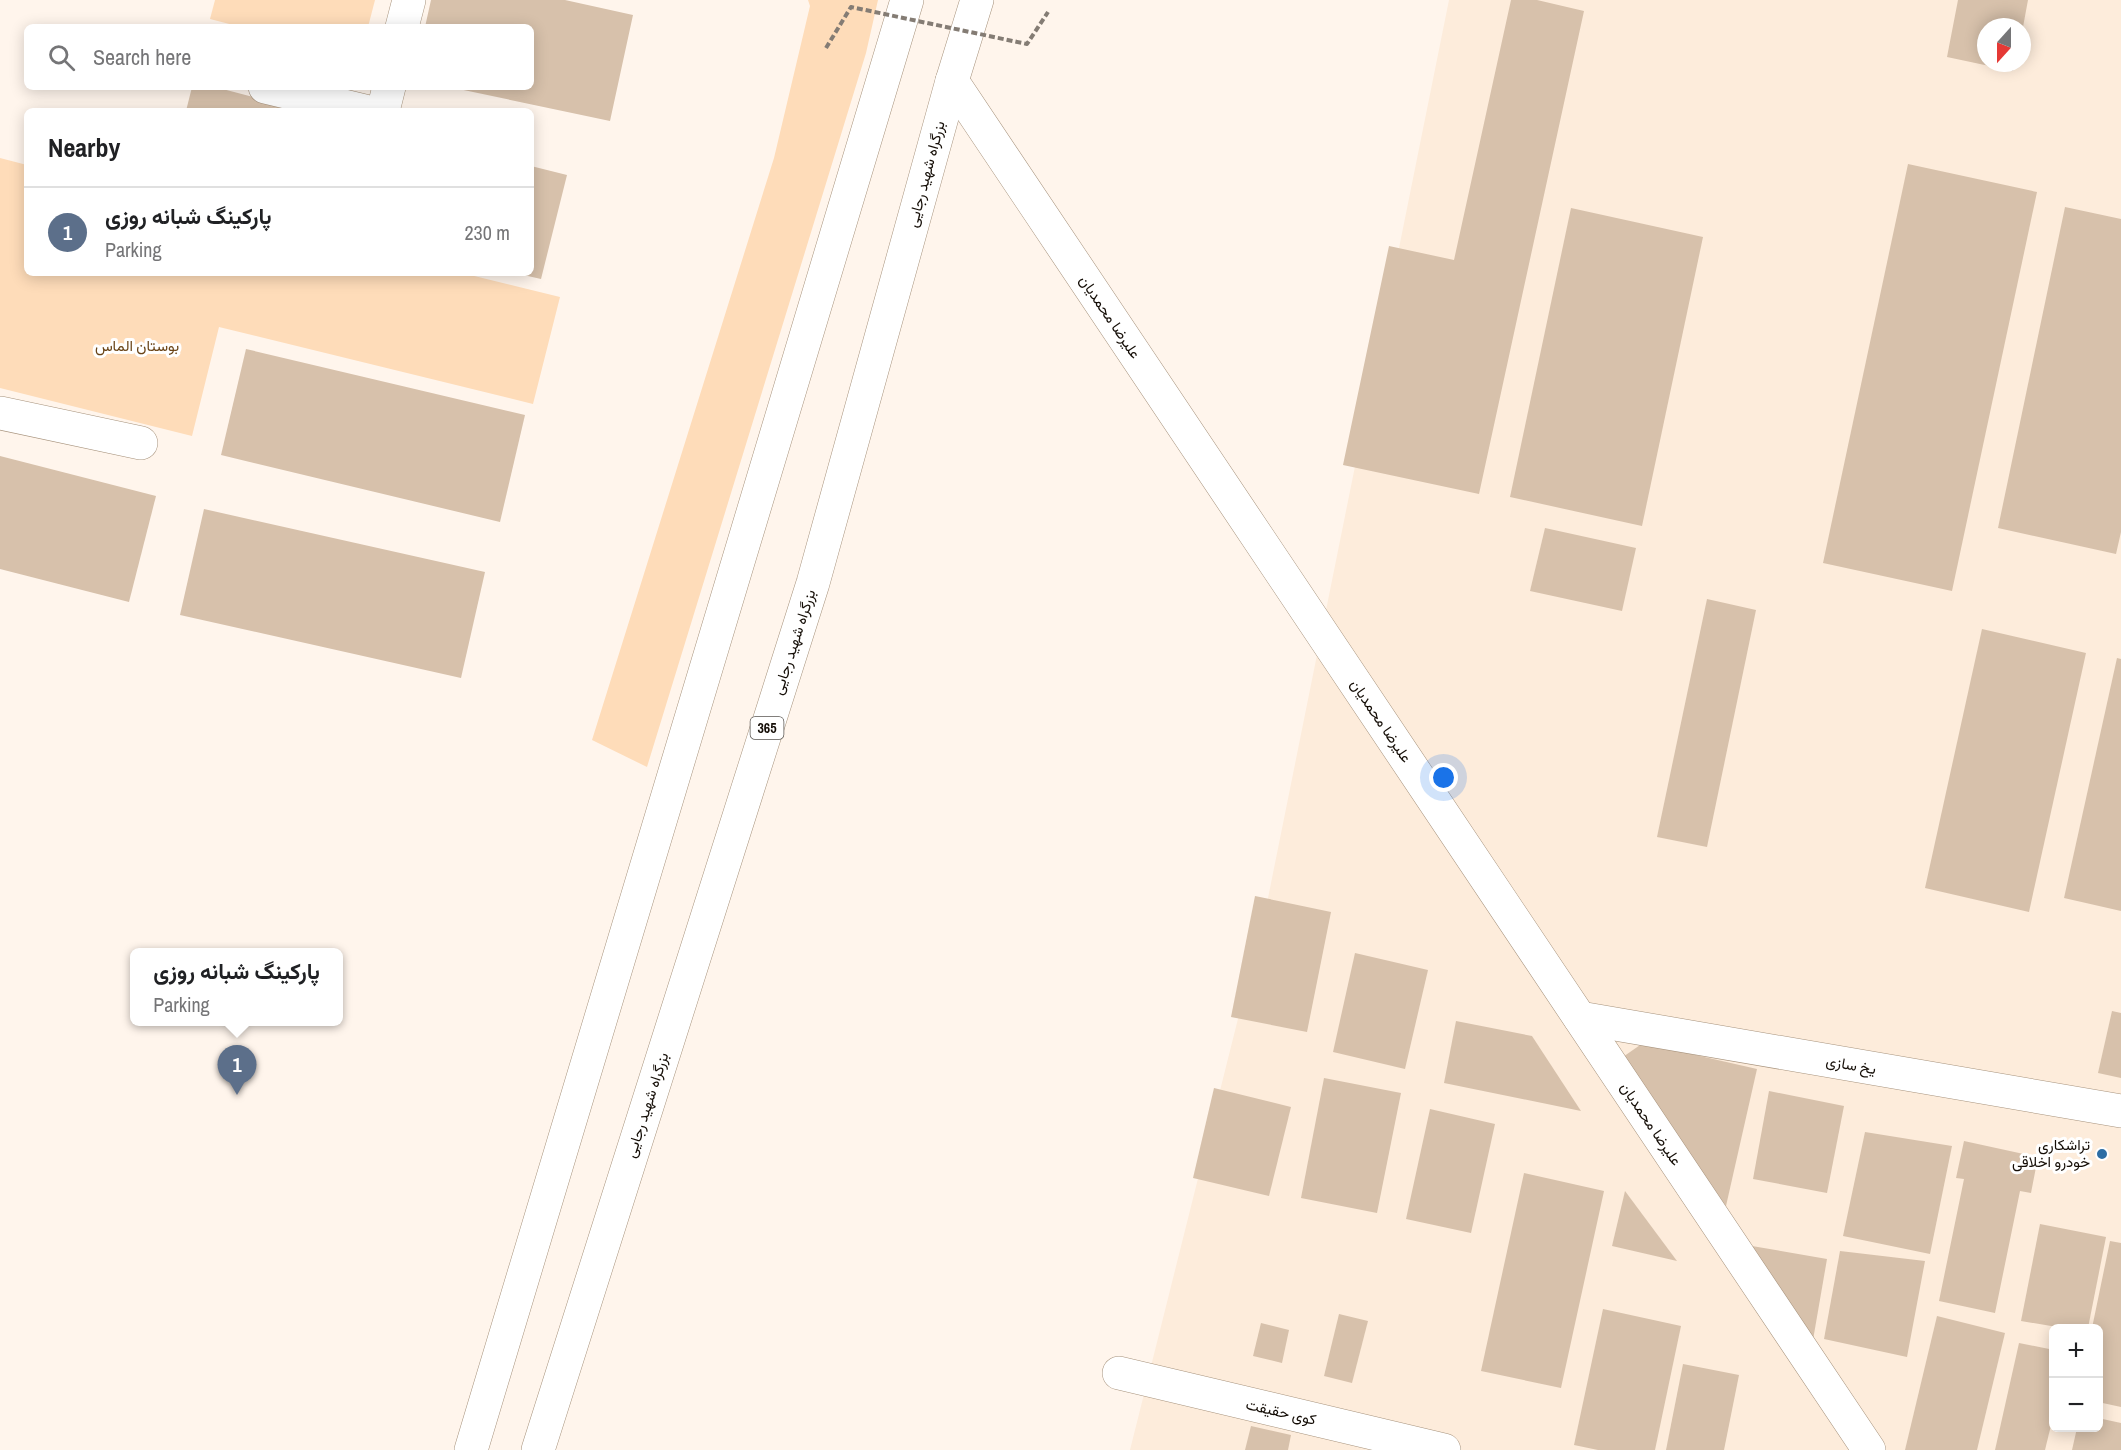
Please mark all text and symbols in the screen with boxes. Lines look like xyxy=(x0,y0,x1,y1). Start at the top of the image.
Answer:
north arrow xyxy=(1977,18,2031,72)
search box xyxy=(24,24,534,90)
icon: search xyxy=(45,41,78,74)
text: Search here xyxy=(93,42,191,72)
street label: بزرگراه شهید رجایی xyxy=(901,118,950,230)
text: Nearby xyxy=(48,130,120,165)
text: پارکینگ شبانه روزی xyxy=(105,201,272,231)
text: 1 xyxy=(63,219,72,246)
text: 230 m xyxy=(464,219,510,246)
text: Parking xyxy=(105,236,162,263)
street label: علیرضا محمدیان xyxy=(1075,271,1146,363)
park label: بوستان الماس xyxy=(95,335,179,356)
street label: بزرگراه شهید رجایی xyxy=(767,586,820,697)
street label: علیرضا محمدیان xyxy=(1346,675,1417,767)
road number: 365 xyxy=(750,717,783,739)
your location xyxy=(1429,763,1458,792)
popup xyxy=(130,948,343,1026)
text: پارکینگ شبانه روزی xyxy=(153,956,320,986)
text: Parking xyxy=(153,991,210,1018)
pin: 1 xyxy=(218,1046,256,1095)
street label: بزرگراه شهید رجایی xyxy=(620,1049,673,1160)
street label: یخ سازی xyxy=(1824,1050,1878,1080)
street label: علیرضا محمدیان xyxy=(1616,1078,1687,1170)
place label: تراشکاری خودرو اخلاقی xyxy=(2012,1134,2090,1172)
marker: تراشکاری خودرو اخلاقی xyxy=(2095,1147,2109,1161)
map controls xyxy=(2049,1324,2103,1432)
button: + xyxy=(2049,1324,2103,1378)
button: − xyxy=(2049,1378,2103,1432)
street label: کوی حقیقت xyxy=(1244,1393,1319,1430)

